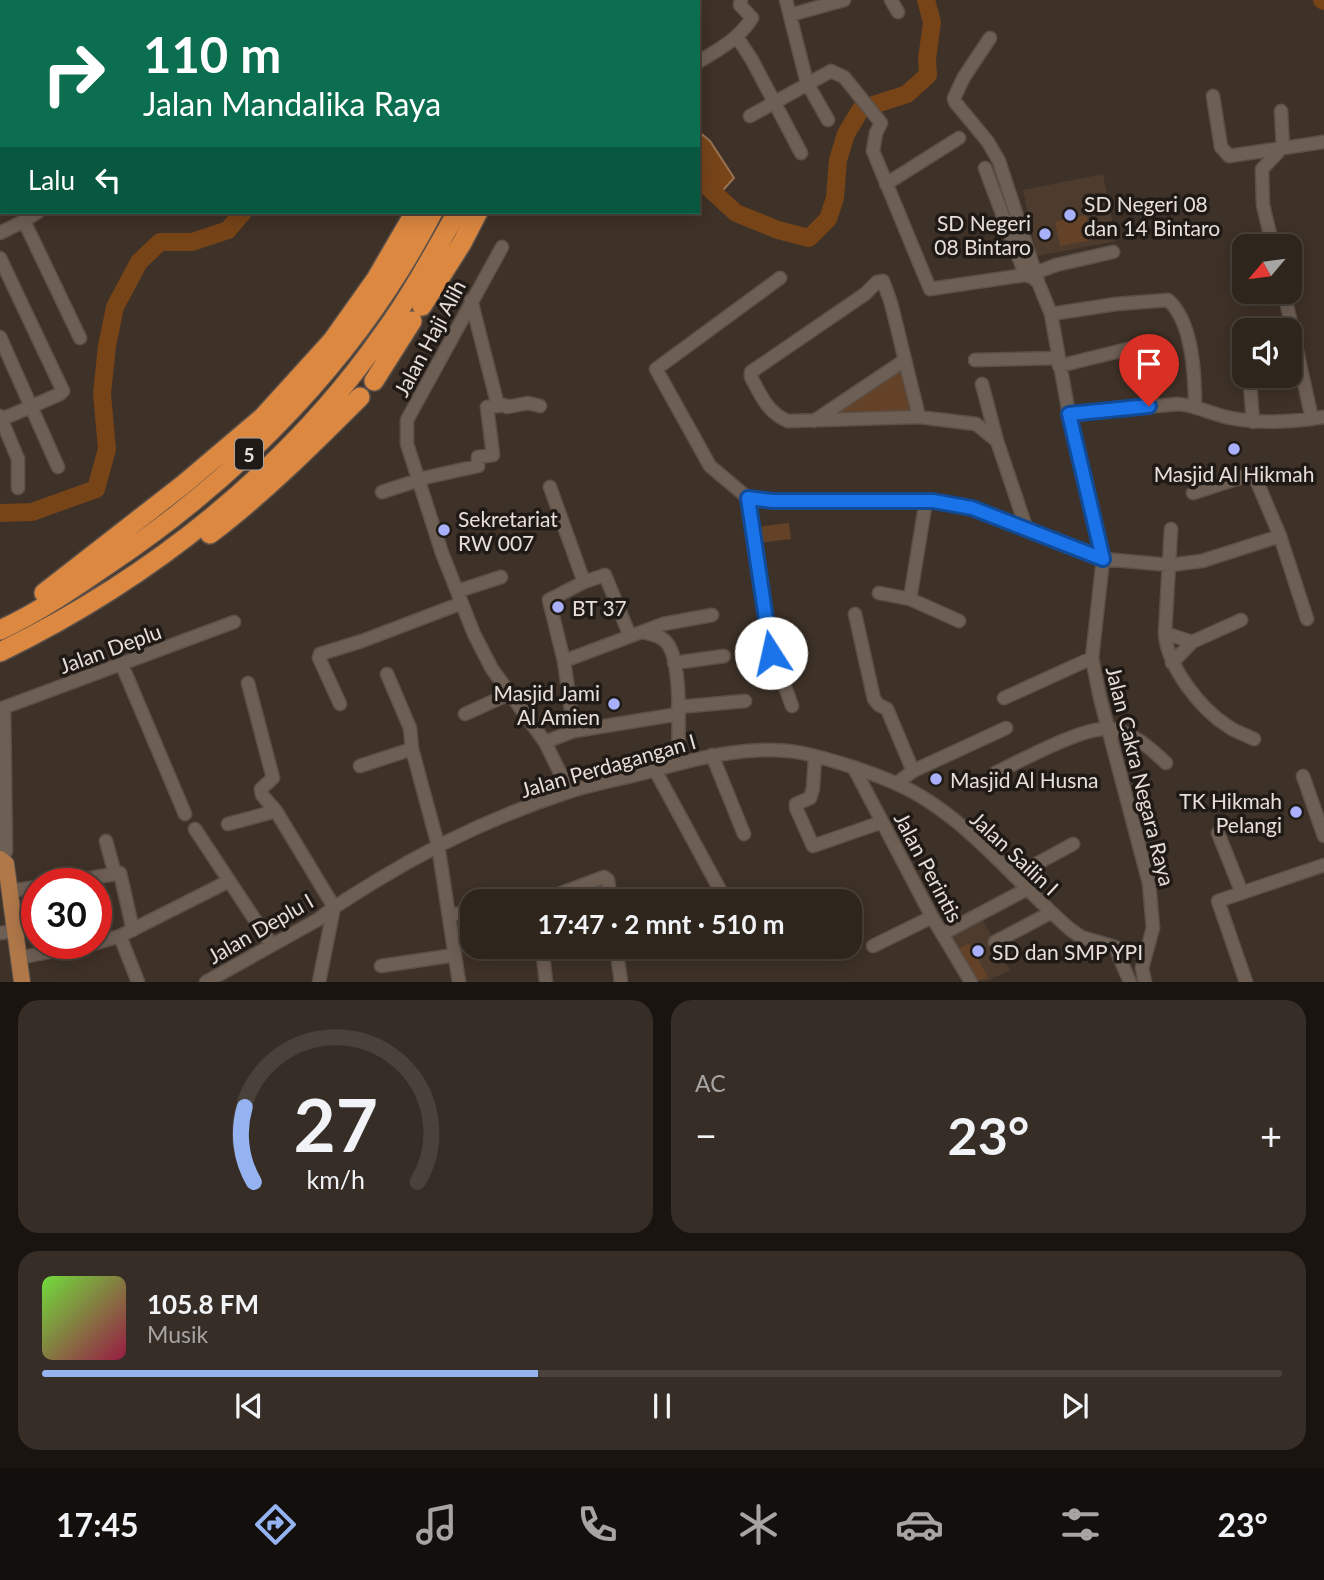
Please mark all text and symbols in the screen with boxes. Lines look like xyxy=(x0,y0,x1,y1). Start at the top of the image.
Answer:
text: 110 m xyxy=(143,25,281,83)
icon: right xyxy=(28,28,119,119)
text: Jalan Mandalika Raya xyxy=(143,84,441,123)
icon: left xyxy=(89,161,127,199)
text: Lalu xyxy=(28,164,75,196)
place label: SD Negeri 08 dan 14 Bintaro xyxy=(1084,191,1220,240)
marker: SD Negeri 08 dan 14 Bintaro xyxy=(1062,207,1078,223)
place label: SD Negeri 08 Bintaro xyxy=(934,210,1031,259)
marker: SD Negeri 08 Bintaro xyxy=(1037,226,1053,242)
north arrow xyxy=(1232,234,1302,304)
map controls xyxy=(1232,234,1302,388)
street label: Jalan Haji Alih xyxy=(388,276,470,400)
button: sound xyxy=(1232,318,1302,388)
pin xyxy=(1119,334,1179,406)
icon: arrive xyxy=(1130,345,1168,383)
road number: 5 xyxy=(235,438,263,470)
marker: Masjid Al Hikmah xyxy=(1226,441,1242,457)
place label: Masjid Al Hikmah xyxy=(1154,461,1314,486)
place label: Sekretariat RW 007 xyxy=(458,506,558,555)
marker: Sekretariat RW 007 xyxy=(436,522,452,538)
place label: BT 37 xyxy=(572,595,627,620)
marker: BT 37 xyxy=(550,599,566,615)
position arrow xyxy=(734,616,808,690)
street label: Jalan Deplu xyxy=(56,618,164,678)
street label: Jalan Cakra Negara Raya xyxy=(1102,664,1180,888)
place label: Masjid Jami Al Amien xyxy=(493,680,600,729)
marker: Masjid Jami Al Amien xyxy=(606,696,622,712)
street label: Jalan Perdagangan I xyxy=(517,728,699,802)
place label: Masjid Al Husna xyxy=(950,767,1099,792)
marker: Masjid Al Husna xyxy=(928,771,944,787)
place label: TK Hikmah Pelangi xyxy=(1179,788,1282,837)
marker: TK Hikmah Pelangi xyxy=(1288,804,1304,820)
street label: Jalan Sailin I xyxy=(966,806,1064,900)
street label: Jalan Perintis xyxy=(890,808,968,926)
speed limit sign: 30 xyxy=(21,868,112,959)
street label: Jalan Deplu I xyxy=(203,888,317,968)
text: 17:47 · 2 mnt · 510 m xyxy=(537,908,785,940)
place label: SD dan SMP YPI xyxy=(992,939,1143,964)
marker: SD dan SMP YPI xyxy=(970,943,986,959)
text: AC xyxy=(695,1069,726,1097)
text: 27 xyxy=(293,1081,378,1169)
text: 23° xyxy=(948,1104,1029,1166)
text: − xyxy=(695,1112,717,1158)
text: + xyxy=(1260,1112,1282,1158)
text: km/h xyxy=(306,1164,365,1194)
text: 105.8 FM xyxy=(147,1288,259,1320)
text: Musik xyxy=(147,1320,208,1348)
icon: previous xyxy=(230,1387,268,1425)
icon: pause xyxy=(643,1387,681,1425)
icon: next xyxy=(1056,1387,1094,1425)
icon: directions xyxy=(251,1500,300,1549)
icon: music xyxy=(412,1500,461,1549)
icon: phone xyxy=(573,1500,622,1549)
icon: climate xyxy=(734,1500,783,1549)
icon: car xyxy=(895,1500,944,1549)
icon: filters xyxy=(1056,1500,1105,1549)
text: 17:45 xyxy=(56,1505,139,1544)
text: 23° xyxy=(1217,1505,1268,1544)

